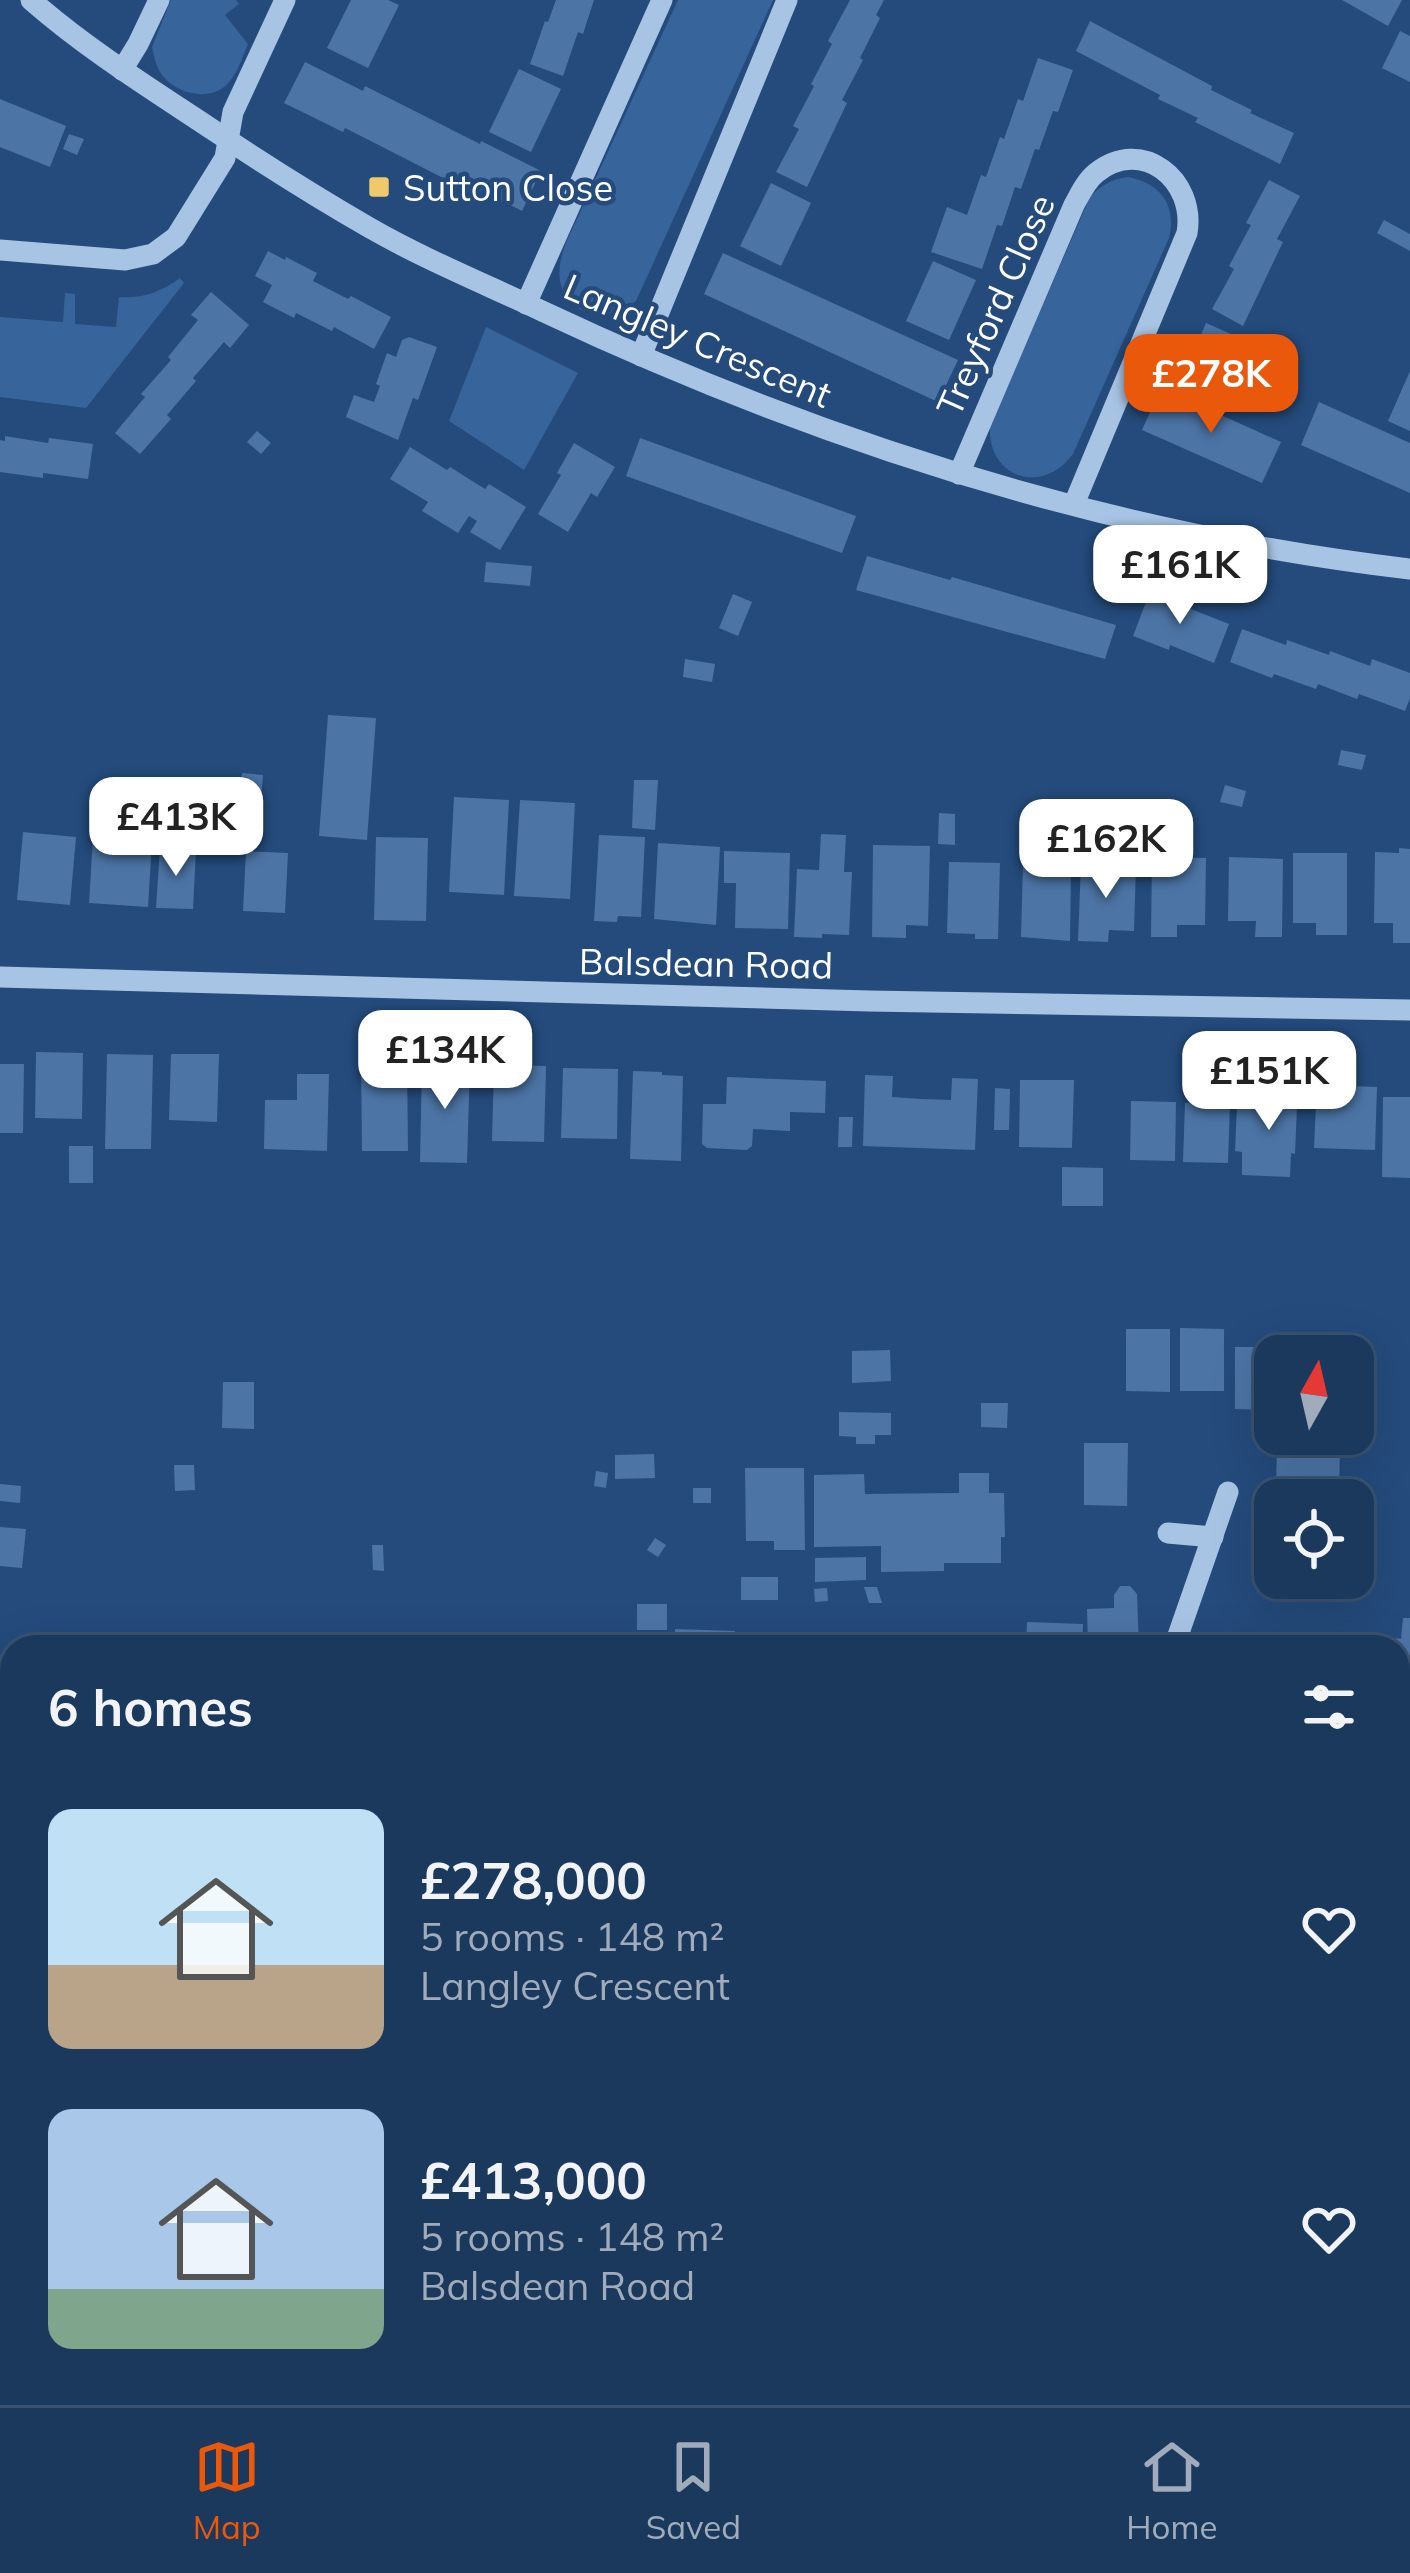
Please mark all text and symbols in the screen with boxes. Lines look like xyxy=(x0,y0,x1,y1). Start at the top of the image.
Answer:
place label: Sutton Close xyxy=(403,165,613,210)
marker: Sutton Close xyxy=(366,174,392,200)
street label: Treyford Close xyxy=(926,187,1064,423)
street label: Langley Crescent xyxy=(558,263,838,417)
pin: £278K xyxy=(1127,334,1295,436)
text: £278K xyxy=(1151,348,1271,397)
pin: £161K xyxy=(1096,525,1264,627)
text: £161K xyxy=(1120,539,1240,588)
pin: £413K xyxy=(92,777,260,879)
text: £413K xyxy=(116,791,236,840)
pin: £162K xyxy=(1022,799,1190,901)
text: £162K xyxy=(1046,813,1166,862)
street label: Balsdean Road xyxy=(579,938,833,988)
pin: £134K xyxy=(361,1010,529,1112)
text: £134K xyxy=(385,1024,505,1073)
pin: £151K xyxy=(1185,1031,1353,1133)
text: £151K xyxy=(1209,1045,1329,1094)
north arrow xyxy=(1254,1335,1374,1455)
map controls xyxy=(1254,1335,1374,1599)
button: locate xyxy=(1254,1479,1374,1599)
icon: filters xyxy=(1296,1674,1362,1740)
text: 6 homes xyxy=(48,1675,253,1739)
text: £278,000 xyxy=(420,1848,647,1912)
icon: home xyxy=(144,1857,288,2001)
icon: heart xyxy=(1296,1896,1362,1962)
text: 5 rooms · 148 m² xyxy=(420,1912,724,1961)
text: Langley Crescent xyxy=(420,1961,730,2010)
text: £413,000 xyxy=(420,2148,647,2212)
icon: home xyxy=(144,2157,288,2301)
icon: heart xyxy=(1296,2196,1362,2262)
text: 5 rooms · 148 m² xyxy=(420,2212,724,2261)
text: Balsdean Road xyxy=(420,2261,695,2310)
tab: Map xyxy=(193,2434,261,2547)
tab: Saved xyxy=(646,2434,741,2547)
tab: Home xyxy=(1126,2434,1217,2547)

